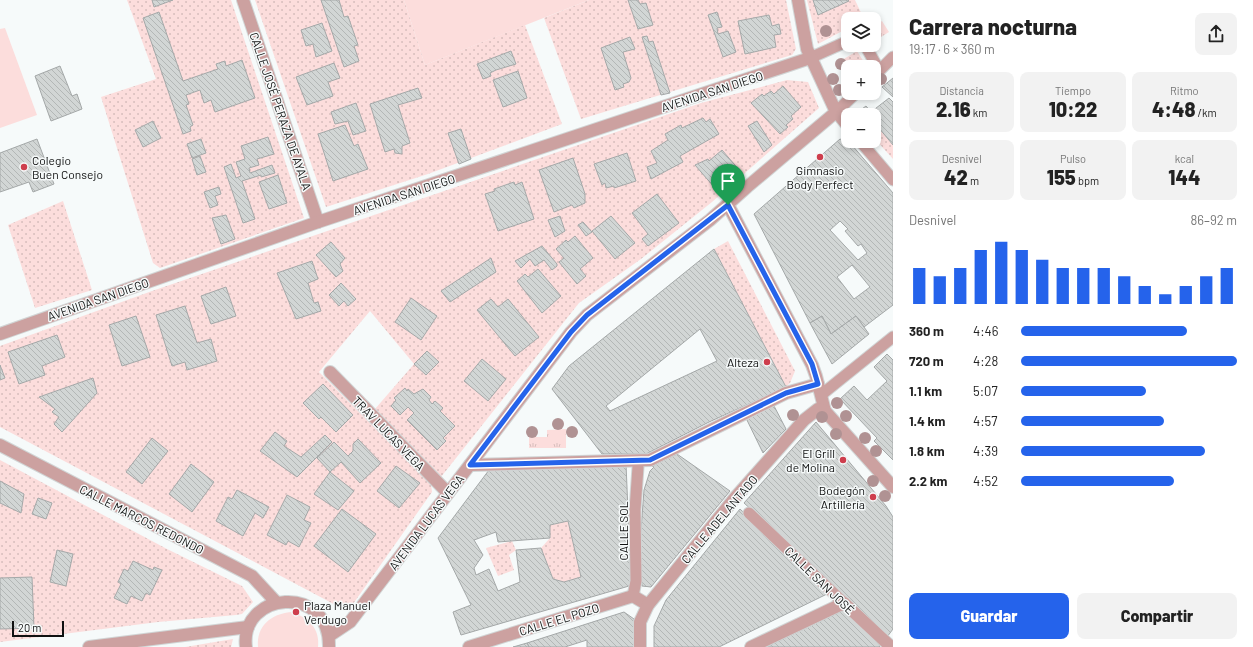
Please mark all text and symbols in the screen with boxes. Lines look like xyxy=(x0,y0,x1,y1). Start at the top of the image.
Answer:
map controls xyxy=(841,12,881,148)
button: layers xyxy=(841,12,881,52)
text: Carrera nocturna xyxy=(909,13,1077,39)
button: share xyxy=(1195,13,1237,55)
street label: CALLE JOSÉ PERAZA DE AYALA xyxy=(247,30,315,192)
text: 19:17 · 6 × 360 m xyxy=(909,41,995,57)
button: + xyxy=(841,60,881,100)
street label: AVENIDA SAN DIEGO xyxy=(659,68,765,114)
text: Distancia xyxy=(939,84,984,97)
text: Tiempo xyxy=(1055,84,1091,97)
text: Ritmo xyxy=(1170,84,1199,97)
text: 2.16 xyxy=(936,97,971,121)
text: 10:22 xyxy=(1049,97,1097,121)
text: 4:48 xyxy=(1152,97,1195,121)
text: km xyxy=(971,106,987,119)
text: /km xyxy=(1195,106,1217,119)
button: − xyxy=(841,108,881,148)
marker: Gimnasio Body Perfect xyxy=(815,152,825,162)
text: Desnivel xyxy=(942,152,982,165)
text: Pulso xyxy=(1060,152,1086,165)
text: kcal xyxy=(1175,152,1194,165)
place label: Colegio Buen Consejo xyxy=(32,153,103,181)
marker: Colegio Buen Consejo xyxy=(19,162,29,172)
place label: Gimnasio Body Perfect xyxy=(786,163,854,191)
pin xyxy=(711,164,745,205)
text: 42 xyxy=(944,165,968,189)
text: 155 xyxy=(1047,165,1076,189)
text: 144 xyxy=(1168,165,1200,189)
icon: arrive xyxy=(717,170,739,192)
street label: AVENIDA SAN DIEGO xyxy=(351,171,457,217)
text: m xyxy=(968,174,979,187)
text: bpm xyxy=(1076,174,1099,187)
text: Desnivel xyxy=(909,212,956,228)
text: 86–92 m xyxy=(1191,212,1237,228)
street label: AVENIDA SAN DIEGO xyxy=(45,275,151,323)
text: 360 m xyxy=(909,323,944,339)
text: 4:46 xyxy=(973,323,998,339)
text: 720 m xyxy=(909,353,944,369)
text: 4:28 xyxy=(973,353,998,369)
place label: Alteza xyxy=(727,355,759,369)
marker: Alteza xyxy=(762,357,772,367)
text: 1.1 km xyxy=(909,383,942,399)
text: 5:07 xyxy=(973,383,998,399)
street label: TRAV LUCAS VEGA xyxy=(350,393,428,473)
text: 1.4 km xyxy=(909,413,945,429)
text: 4:57 xyxy=(973,413,997,429)
text: 1.8 km xyxy=(909,443,945,459)
text: 4:39 xyxy=(973,443,998,459)
place label: El Grill de Molina xyxy=(786,446,835,474)
marker: El Grill de Molina xyxy=(838,455,848,465)
street label: AVENIDA LUCAS VEGA xyxy=(386,472,466,572)
street label: CALLE ADELANTADO xyxy=(678,472,760,566)
text: 2.2 km xyxy=(909,473,947,489)
text: 4:52 xyxy=(973,473,998,489)
street label: CALLE MARCOS REDONDO xyxy=(78,482,206,556)
place label: Bodegón Artillería xyxy=(819,483,865,511)
marker: Bodegón Artillería xyxy=(868,492,878,502)
street label: CALLE SOL xyxy=(616,501,630,561)
street label: CALLE SAN JOSÉ xyxy=(782,543,858,617)
button: Guardar xyxy=(909,593,1069,639)
button: Compartir xyxy=(1077,593,1237,639)
place label: Plaza Manuel Verdugo xyxy=(304,598,371,626)
street label: CALLE EL POZO xyxy=(517,600,601,638)
marker: Plaza Manuel Verdugo xyxy=(291,607,301,617)
scale bar xyxy=(12,619,64,638)
text: 20 m xyxy=(18,621,41,634)

